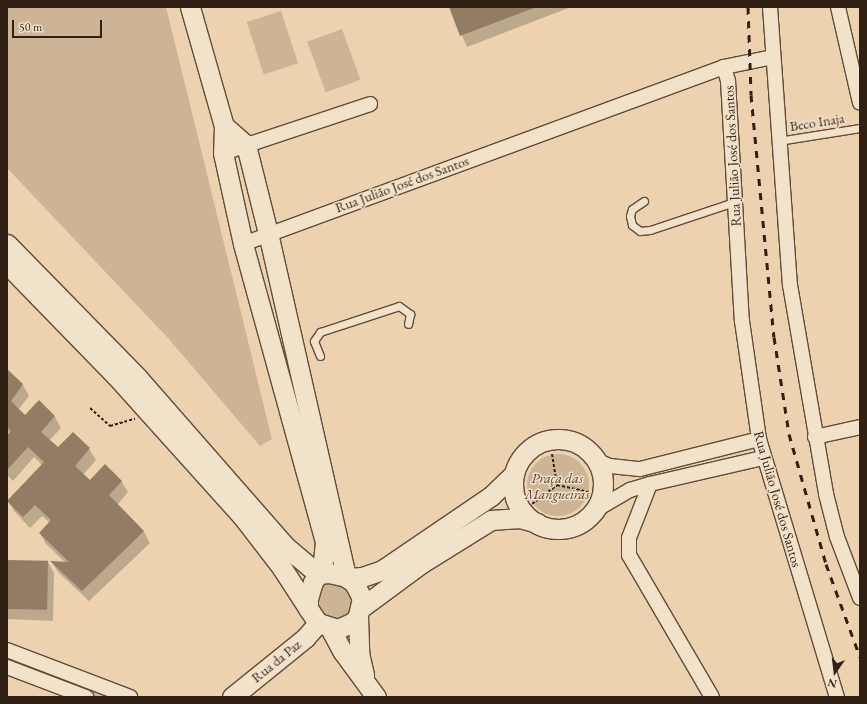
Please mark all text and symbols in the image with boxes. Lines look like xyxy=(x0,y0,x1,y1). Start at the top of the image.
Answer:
scale bar xyxy=(14,12,104,38)
text: 50 m xyxy=(19,19,42,35)
street label: Rua Julião José dos Santos xyxy=(720,85,744,227)
street label: Beco Inaja xyxy=(789,109,845,135)
street label: Rua Julião José dos Santos xyxy=(333,152,471,216)
street label: Rua Julião José dos Santos xyxy=(750,429,806,569)
park label: Praça das Mangueiras xyxy=(525,470,589,502)
street label: Rua da Paz xyxy=(248,636,304,686)
north arrow xyxy=(815,652,855,692)
text: N xyxy=(826,676,838,692)

